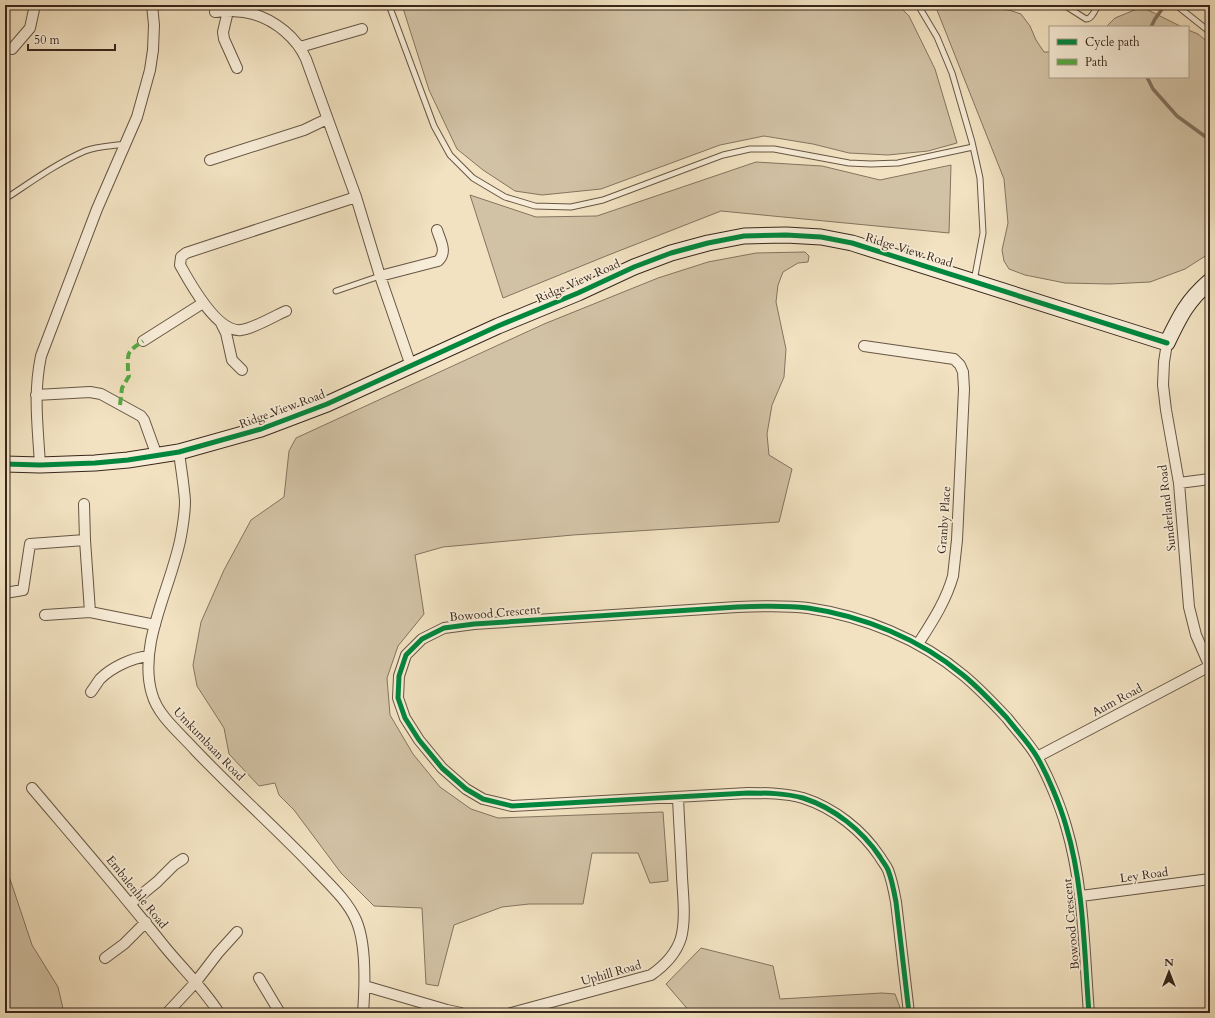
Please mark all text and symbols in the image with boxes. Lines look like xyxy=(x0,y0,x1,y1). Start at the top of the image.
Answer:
scale bar xyxy=(28,26,115,52)
legend xyxy=(1049,26,1189,78)
text: 50 m xyxy=(34,32,61,48)
text: Cycle path xyxy=(1085,34,1140,50)
text: Path xyxy=(1085,54,1108,70)
street label: Ridge View Road xyxy=(863,229,955,271)
street label: Ridge View Road xyxy=(533,255,623,307)
street label: Ridge View Road xyxy=(237,386,328,432)
street label: Sunderland Road xyxy=(1154,463,1179,552)
street label: Granby Place xyxy=(934,485,954,555)
street label: Bowood Crescent xyxy=(449,601,541,625)
street label: Aum Road xyxy=(1089,680,1146,720)
street label: Umkumbaan Road xyxy=(170,704,249,785)
street label: Embalenhle Road xyxy=(103,852,172,932)
street label: Ley Road xyxy=(1119,864,1170,886)
street label: Bowood Crescent xyxy=(1059,878,1083,970)
north arrow xyxy=(1149,952,1189,992)
text: N xyxy=(1164,955,1174,970)
street label: Uphill Road xyxy=(579,957,644,989)

